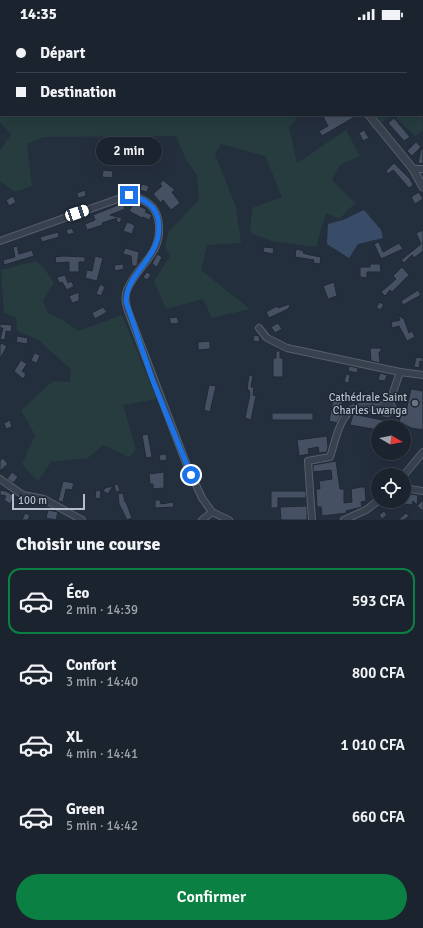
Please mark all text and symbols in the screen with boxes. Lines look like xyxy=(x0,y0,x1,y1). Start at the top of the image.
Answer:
text: 14:35 xyxy=(20,5,57,23)
text: Départ xyxy=(40,44,85,62)
text: Destination xyxy=(40,83,116,101)
callout: 2 min xyxy=(96,137,162,165)
text: 2 min xyxy=(113,143,145,159)
route end xyxy=(120,186,138,204)
car xyxy=(64,203,90,223)
place label: Cathédrale Saint Charles Lwanga xyxy=(329,391,407,417)
marker: Cathédrale Saint Charles Lwanga xyxy=(410,398,420,408)
north arrow xyxy=(371,420,411,460)
map controls xyxy=(371,420,411,508)
route start xyxy=(182,466,200,484)
button: locate xyxy=(371,468,411,508)
scale bar xyxy=(12,492,85,511)
text: 100 m xyxy=(18,494,47,507)
text: Choisir une course xyxy=(16,533,160,555)
icon: car xyxy=(18,583,54,619)
text: Éco xyxy=(66,584,89,602)
text: 593 CFA xyxy=(352,592,405,610)
text: 2 min · 14:39 xyxy=(66,602,138,618)
icon: car xyxy=(18,655,54,691)
text: Confort xyxy=(66,656,116,674)
text: 800 CFA xyxy=(352,664,405,682)
text: 3 min · 14:40 xyxy=(66,674,138,690)
icon: car xyxy=(18,727,54,763)
text: XL xyxy=(66,728,83,746)
text: 1 010 CFA xyxy=(341,736,405,754)
text: 4 min · 14:41 xyxy=(66,746,138,762)
icon: car xyxy=(18,799,54,835)
text: Green xyxy=(66,800,105,818)
text: 660 CFA xyxy=(352,808,405,826)
text: 5 min · 14:42 xyxy=(66,818,138,834)
button: Confirmer xyxy=(16,874,407,920)

